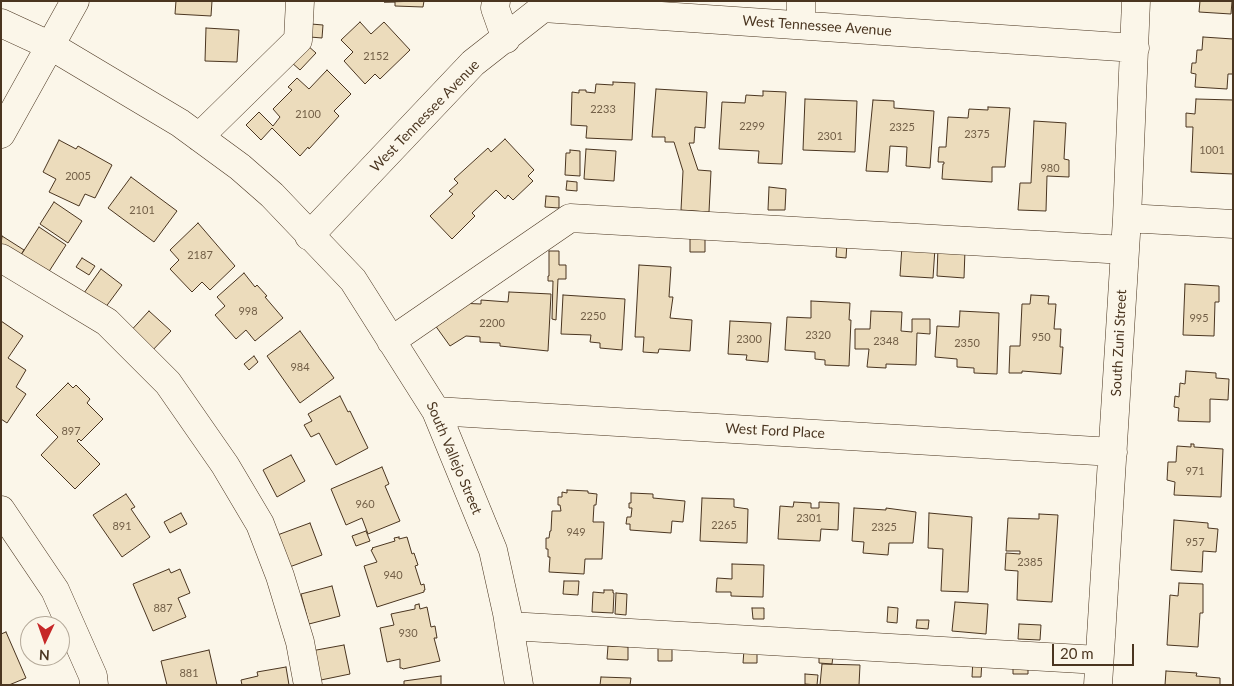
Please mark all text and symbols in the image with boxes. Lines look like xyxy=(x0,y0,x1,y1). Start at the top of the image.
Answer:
street label: West Tennessee Avenue xyxy=(742,12,892,40)
house number: 2152 xyxy=(363,49,389,63)
street label: West Tennessee Avenue xyxy=(367,56,483,176)
house number: 2233 xyxy=(590,102,616,116)
house number: 2100 xyxy=(295,107,321,121)
house number: 2299 xyxy=(739,119,765,133)
house number: 2325 xyxy=(889,120,915,134)
house number: 2375 xyxy=(964,127,990,141)
house number: 2301 xyxy=(817,129,843,143)
house number: 1001 xyxy=(1199,143,1225,157)
house number: 980 xyxy=(1040,161,1060,175)
house number: 2005 xyxy=(65,169,91,183)
house number: 2101 xyxy=(129,203,155,217)
house number: 2187 xyxy=(187,248,213,262)
street label: South Zuni Street xyxy=(1108,289,1130,397)
house number: 998 xyxy=(238,304,258,318)
house number: 2250 xyxy=(580,309,606,323)
house number: 995 xyxy=(1189,311,1209,325)
house number: 2200 xyxy=(479,316,505,330)
house number: 2320 xyxy=(805,328,831,342)
house number: 950 xyxy=(1031,330,1051,344)
house number: 2300 xyxy=(736,332,762,346)
house number: 2348 xyxy=(873,334,899,348)
house number: 2350 xyxy=(954,336,980,350)
house number: 984 xyxy=(290,360,310,374)
street label: South Vallejo Street xyxy=(423,399,485,517)
street label: West Ford Place xyxy=(725,420,825,442)
house number: 897 xyxy=(61,424,81,438)
house number: 971 xyxy=(1185,464,1205,478)
house number: 960 xyxy=(355,497,375,511)
house number: 2301 xyxy=(796,511,822,525)
house number: 2265 xyxy=(711,518,737,532)
house number: 891 xyxy=(112,519,132,533)
house number: 2325 xyxy=(871,520,897,534)
house number: 949 xyxy=(566,525,586,539)
house number: 957 xyxy=(1185,535,1205,549)
house number: 2385 xyxy=(1017,555,1043,569)
house number: 940 xyxy=(383,568,403,582)
house number: 887 xyxy=(153,601,173,615)
north arrow xyxy=(20,616,70,666)
house number: 930 xyxy=(398,626,418,640)
scale bar xyxy=(1054,634,1136,666)
text: 20 m xyxy=(1060,644,1094,662)
text: N xyxy=(38,647,50,664)
house number: 881 xyxy=(179,666,199,680)

